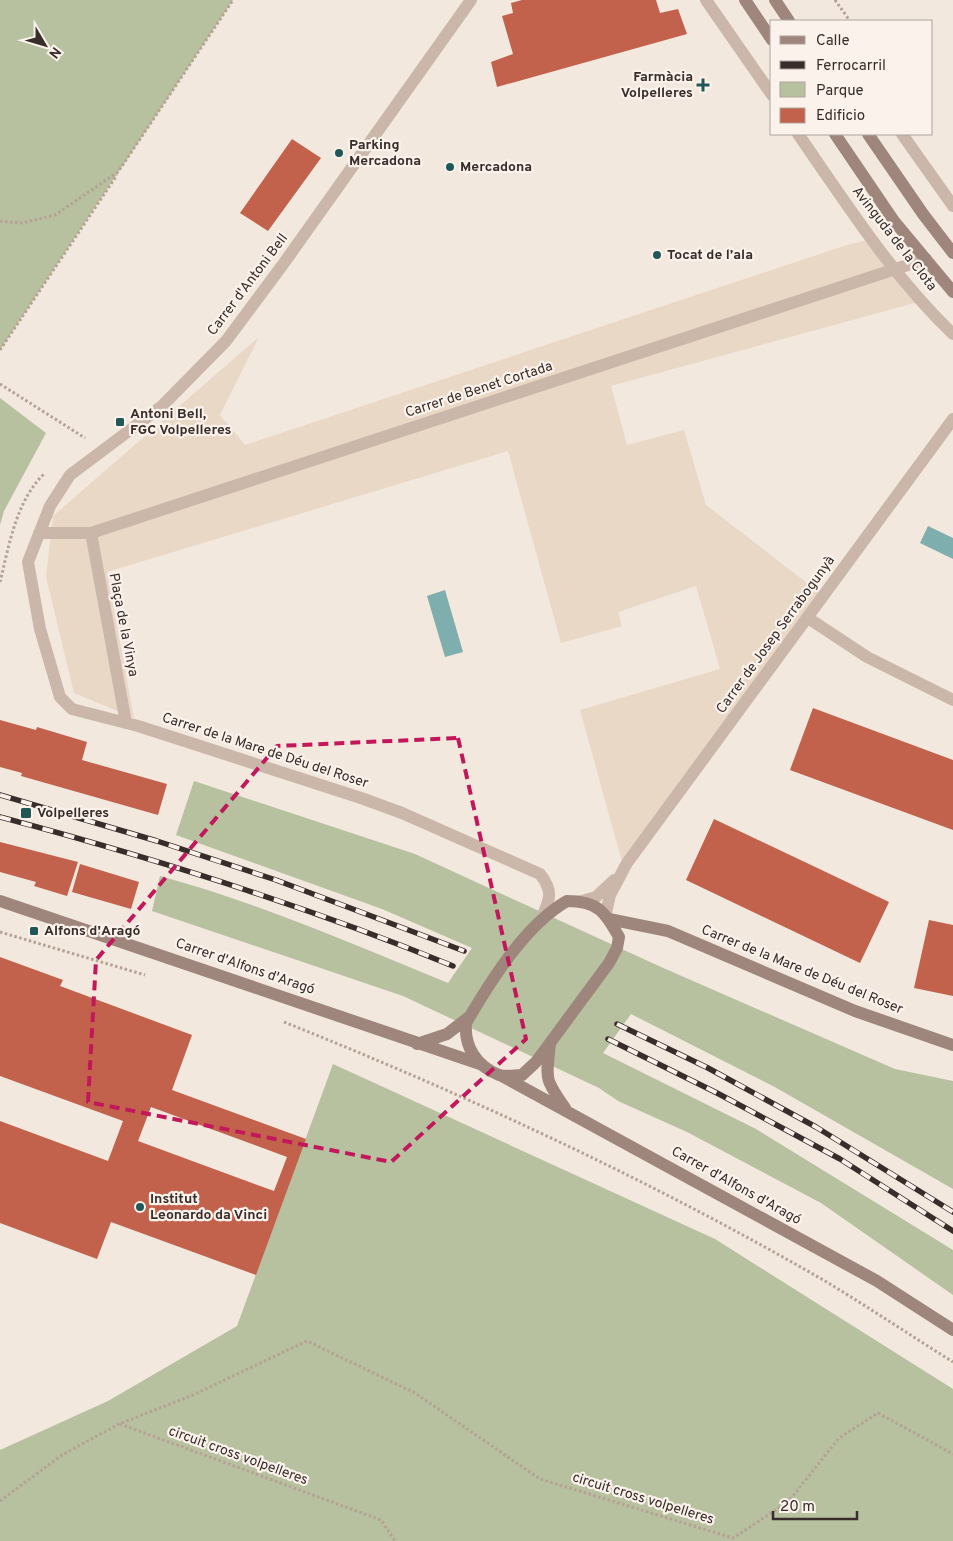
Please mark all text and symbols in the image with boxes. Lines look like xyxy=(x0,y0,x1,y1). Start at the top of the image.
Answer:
north arrow xyxy=(20,20,70,70)
legend xyxy=(770,20,933,135)
text: Calle xyxy=(816,32,850,51)
text: N xyxy=(44,43,64,61)
text: Ferrocarril xyxy=(816,57,886,76)
place label: Farmàcia Volpelleres xyxy=(621,69,693,102)
marker: Farmàcia Volpelleres xyxy=(697,79,709,91)
text: Parque xyxy=(816,82,864,101)
text: Edificio xyxy=(816,107,865,126)
place label: Parking Mercadona xyxy=(349,137,421,170)
marker: Parking Mercadona xyxy=(333,147,345,159)
place label: Mercadona xyxy=(460,159,532,176)
marker: Mercadona xyxy=(444,161,456,173)
street label: Avinguda de la Clota xyxy=(848,183,940,295)
street label: Carrer d'Antoni Bell xyxy=(204,231,292,339)
place label: Tocat de l’ala xyxy=(667,247,753,264)
marker: Tocat de l’ala xyxy=(651,249,663,261)
street label: Carrer de Benet Cortada xyxy=(403,358,555,422)
place label: Antoni Bell, FGC Volpelleres xyxy=(130,406,232,439)
marker: Antoni Bell, FGC Volpelleres xyxy=(114,416,126,428)
street label: Carrer de Josep Serrabogunyà xyxy=(713,553,839,717)
street label: Plaça de la Vinya xyxy=(105,572,141,678)
street label: Carrer de la Mare de Déu del Roser xyxy=(160,710,371,793)
place label: Volpelleres xyxy=(37,805,109,822)
marker: Volpelleres xyxy=(19,806,33,820)
street label: Carrer de la Mare de Déu del Roser xyxy=(699,922,906,1019)
place label: Alfons d'Aragó xyxy=(44,923,140,940)
marker: Alfons d'Aragó xyxy=(28,925,40,937)
street label: Carrer d'Alfons d'Aragó xyxy=(173,935,317,999)
street label: Carrer d'Alfons d'Aragó xyxy=(668,1143,804,1229)
place label: Institut Leonardo da Vinci xyxy=(150,1191,267,1224)
marker: Institut Leonardo da Vinci xyxy=(134,1201,146,1213)
street label: circuit cross volpelleres xyxy=(166,1423,310,1489)
street label: circuit cross volpelleres xyxy=(570,1469,716,1529)
scale bar xyxy=(773,1488,857,1520)
text: 20 m xyxy=(780,1498,815,1517)

